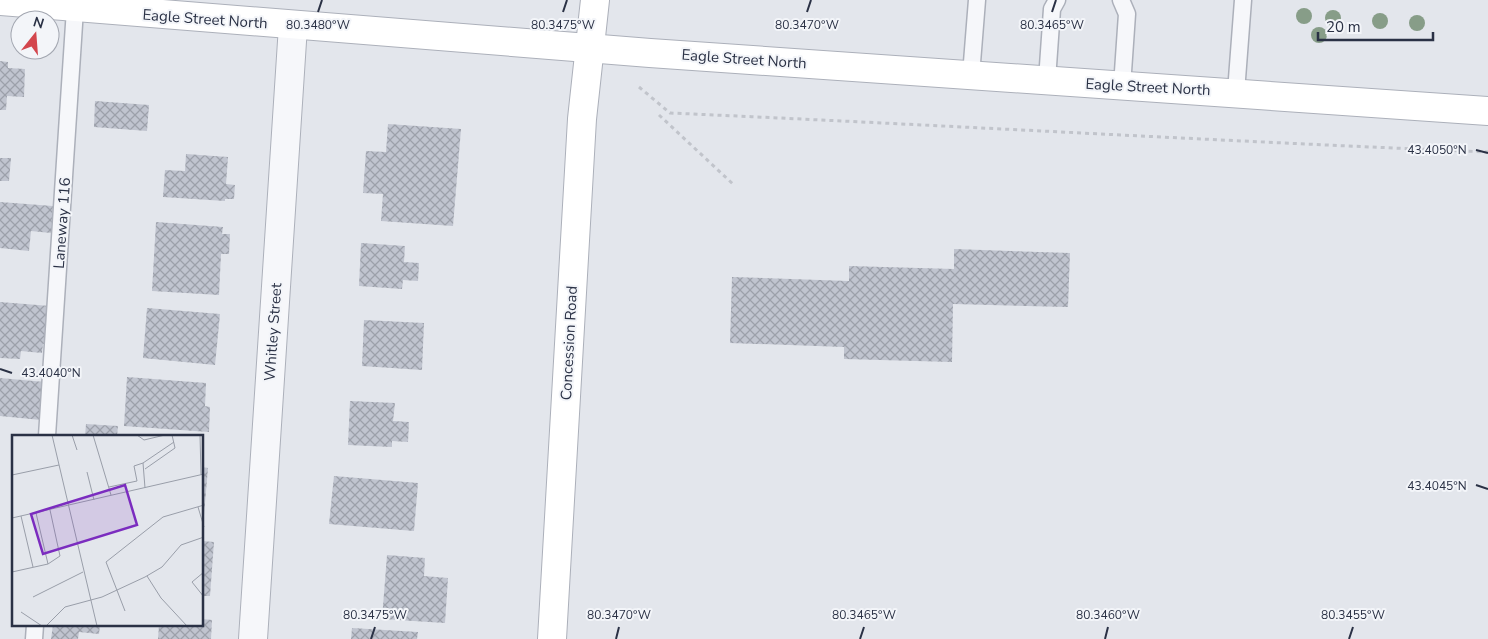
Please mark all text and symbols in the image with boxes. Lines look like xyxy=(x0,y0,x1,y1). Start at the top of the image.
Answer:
street label: Eagle Street North xyxy=(142,5,268,33)
north arrow xyxy=(10,10,60,60)
scale bar xyxy=(1318,10,1433,42)
text: N xyxy=(31,12,46,34)
text: 80.3480°W xyxy=(286,17,350,33)
text: 80.3475°W xyxy=(531,17,595,33)
text: 80.3470°W xyxy=(775,17,839,33)
text: 80.3465°W xyxy=(1020,17,1084,33)
text: 20 m xyxy=(1326,17,1361,37)
street label: Eagle Street North xyxy=(681,45,807,73)
street label: Eagle Street North xyxy=(1085,74,1211,100)
text: 43.4050°N xyxy=(1407,142,1467,158)
street label: Laneway 116 xyxy=(49,177,75,269)
street label: Whitley Street xyxy=(260,281,286,382)
street label: Concession Road xyxy=(556,285,582,401)
text: 43.4040°N xyxy=(21,365,81,381)
inset map xyxy=(12,435,204,626)
text: 43.4045°N xyxy=(1407,478,1467,494)
text: 80.3475°W xyxy=(343,607,407,623)
text: 80.3470°W xyxy=(587,607,651,623)
text: 80.3465°W xyxy=(832,607,896,623)
text: 80.3460°W xyxy=(1076,607,1140,623)
text: 80.3455°W xyxy=(1321,607,1385,623)

